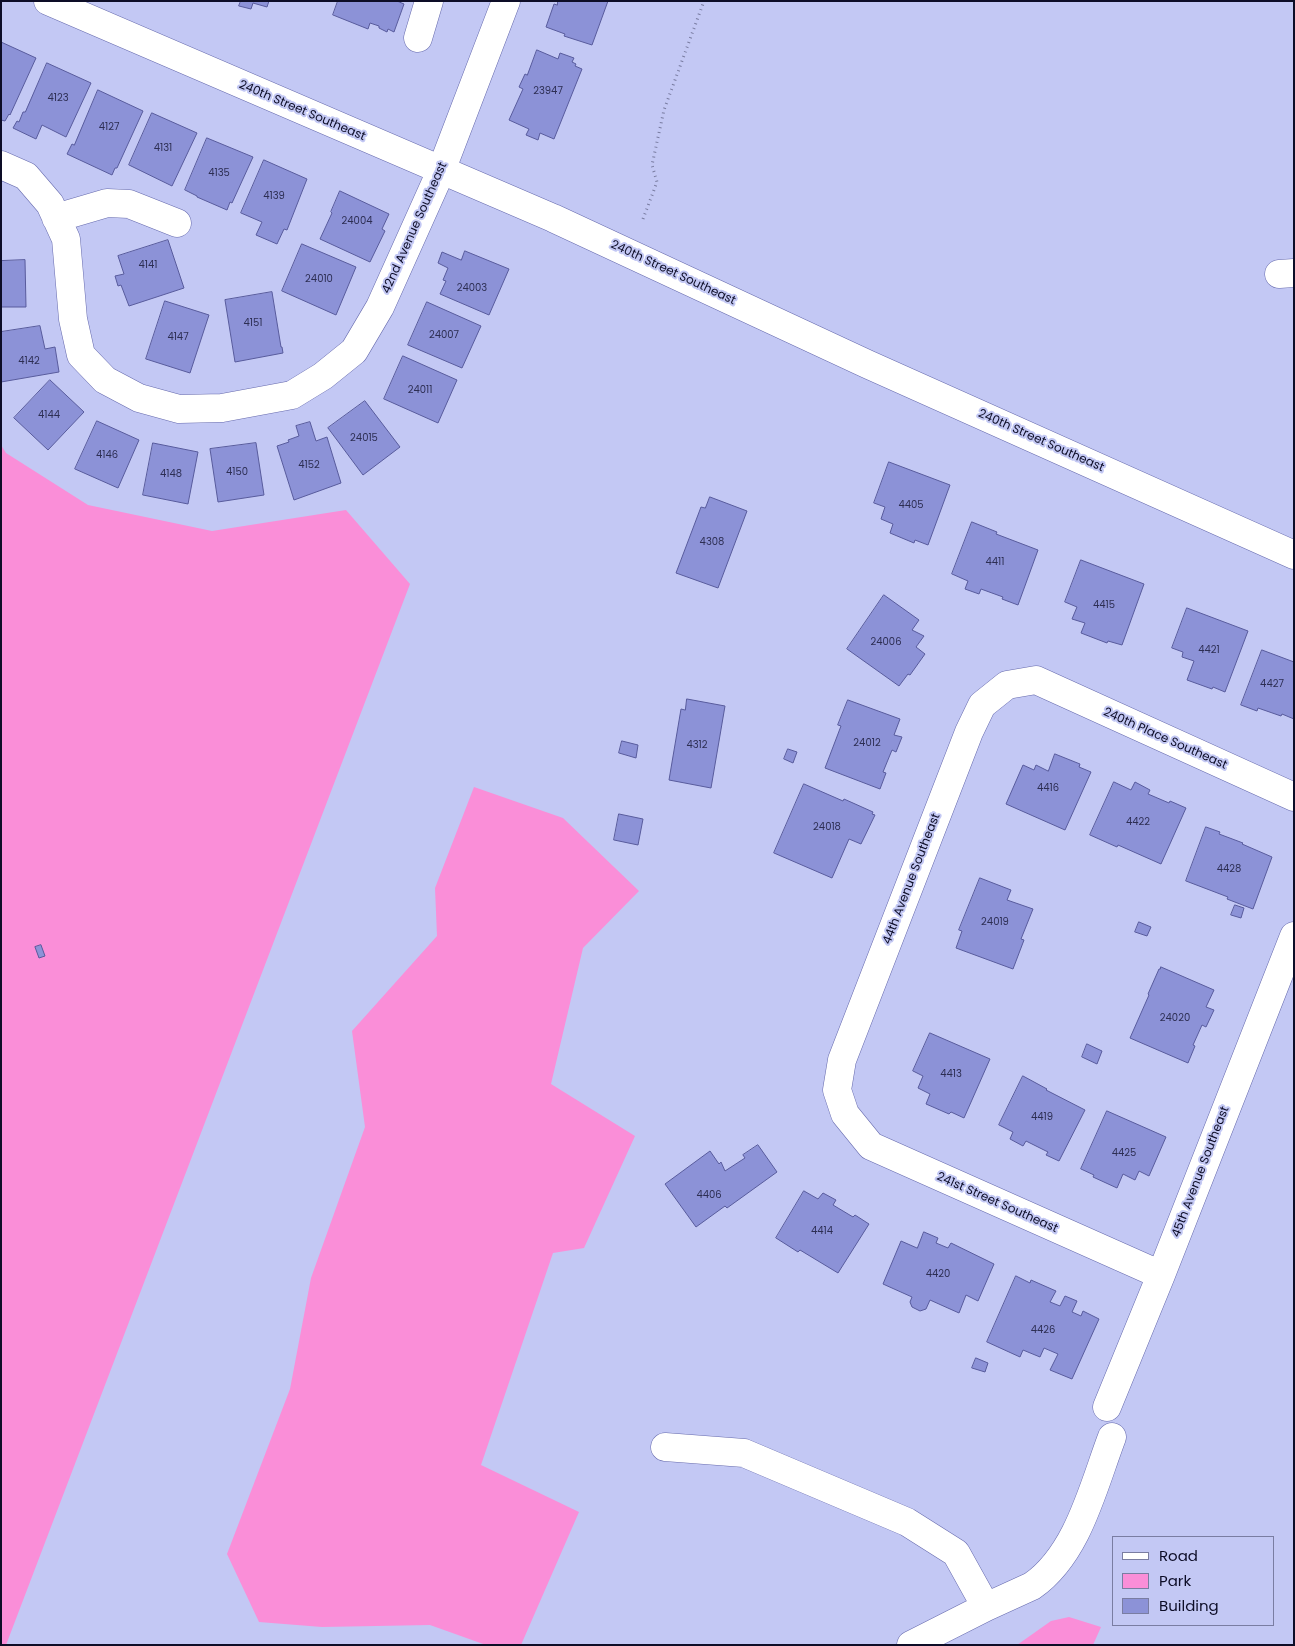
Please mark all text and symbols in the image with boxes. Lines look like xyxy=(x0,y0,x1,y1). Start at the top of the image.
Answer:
street label: 240th Street Southeast xyxy=(236,78,368,144)
house number: 23947 xyxy=(533,85,563,97)
house number: 4123 xyxy=(47,92,69,104)
house number: 4127 xyxy=(99,121,119,133)
house number: 4131 xyxy=(154,142,172,154)
street label: 42nd Avenue Southeast xyxy=(379,160,451,296)
house number: 4135 xyxy=(208,167,230,179)
house number: 4139 xyxy=(263,190,285,202)
house number: 24004 xyxy=(342,215,372,227)
street label: 240th Street Southeast xyxy=(608,238,738,308)
house number: 4141 xyxy=(139,259,157,271)
house number: 24010 xyxy=(305,273,333,285)
house number: 24003 xyxy=(457,282,487,294)
house number: 4151 xyxy=(244,317,262,329)
house number: 24007 xyxy=(429,329,459,341)
house number: 4147 xyxy=(167,331,189,343)
house number: 4142 xyxy=(18,355,40,367)
house number: 24011 xyxy=(408,384,432,396)
street label: 240th Street Southeast xyxy=(976,407,1106,475)
house number: 4144 xyxy=(38,409,60,421)
house number: 24015 xyxy=(350,432,378,444)
house number: 4146 xyxy=(96,449,118,461)
house number: 4152 xyxy=(298,459,320,471)
house number: 4150 xyxy=(226,466,248,478)
house number: 4148 xyxy=(160,468,182,480)
house number: 4405 xyxy=(898,499,924,511)
house number: 4308 xyxy=(700,536,724,548)
house number: 4411 xyxy=(986,556,1004,568)
house number: 4415 xyxy=(1093,599,1115,611)
house number: 24006 xyxy=(871,636,901,648)
house number: 4421 xyxy=(1198,644,1220,656)
house number: 4427 xyxy=(1260,678,1284,690)
street label: 240th Place Southeast xyxy=(1101,705,1229,773)
house number: 24012 xyxy=(853,737,881,749)
house number: 4312 xyxy=(686,739,708,751)
house number: 4416 xyxy=(1037,782,1059,794)
street label: 44th Avenue Southeast xyxy=(880,811,944,947)
house number: 4422 xyxy=(1126,816,1150,828)
house number: 24018 xyxy=(813,821,841,833)
house number: 4428 xyxy=(1217,863,1241,875)
house number: 24019 xyxy=(981,916,1009,928)
house number: 24020 xyxy=(1160,1012,1190,1024)
house number: 4413 xyxy=(940,1068,962,1080)
street label: 45th Avenue Southeast xyxy=(1169,1104,1233,1240)
house number: 4419 xyxy=(1031,1111,1053,1123)
house number: 4425 xyxy=(1112,1147,1136,1159)
street label: 241st Street Southeast xyxy=(934,1170,1060,1236)
house number: 4406 xyxy=(696,1189,722,1201)
house number: 4414 xyxy=(811,1225,833,1237)
house number: 4420 xyxy=(926,1268,950,1280)
house number: 4426 xyxy=(1031,1324,1055,1336)
legend xyxy=(1112,1536,1275,1626)
text: Road xyxy=(1159,1545,1198,1566)
text: Park xyxy=(1159,1570,1191,1591)
text: Building xyxy=(1159,1595,1219,1616)

